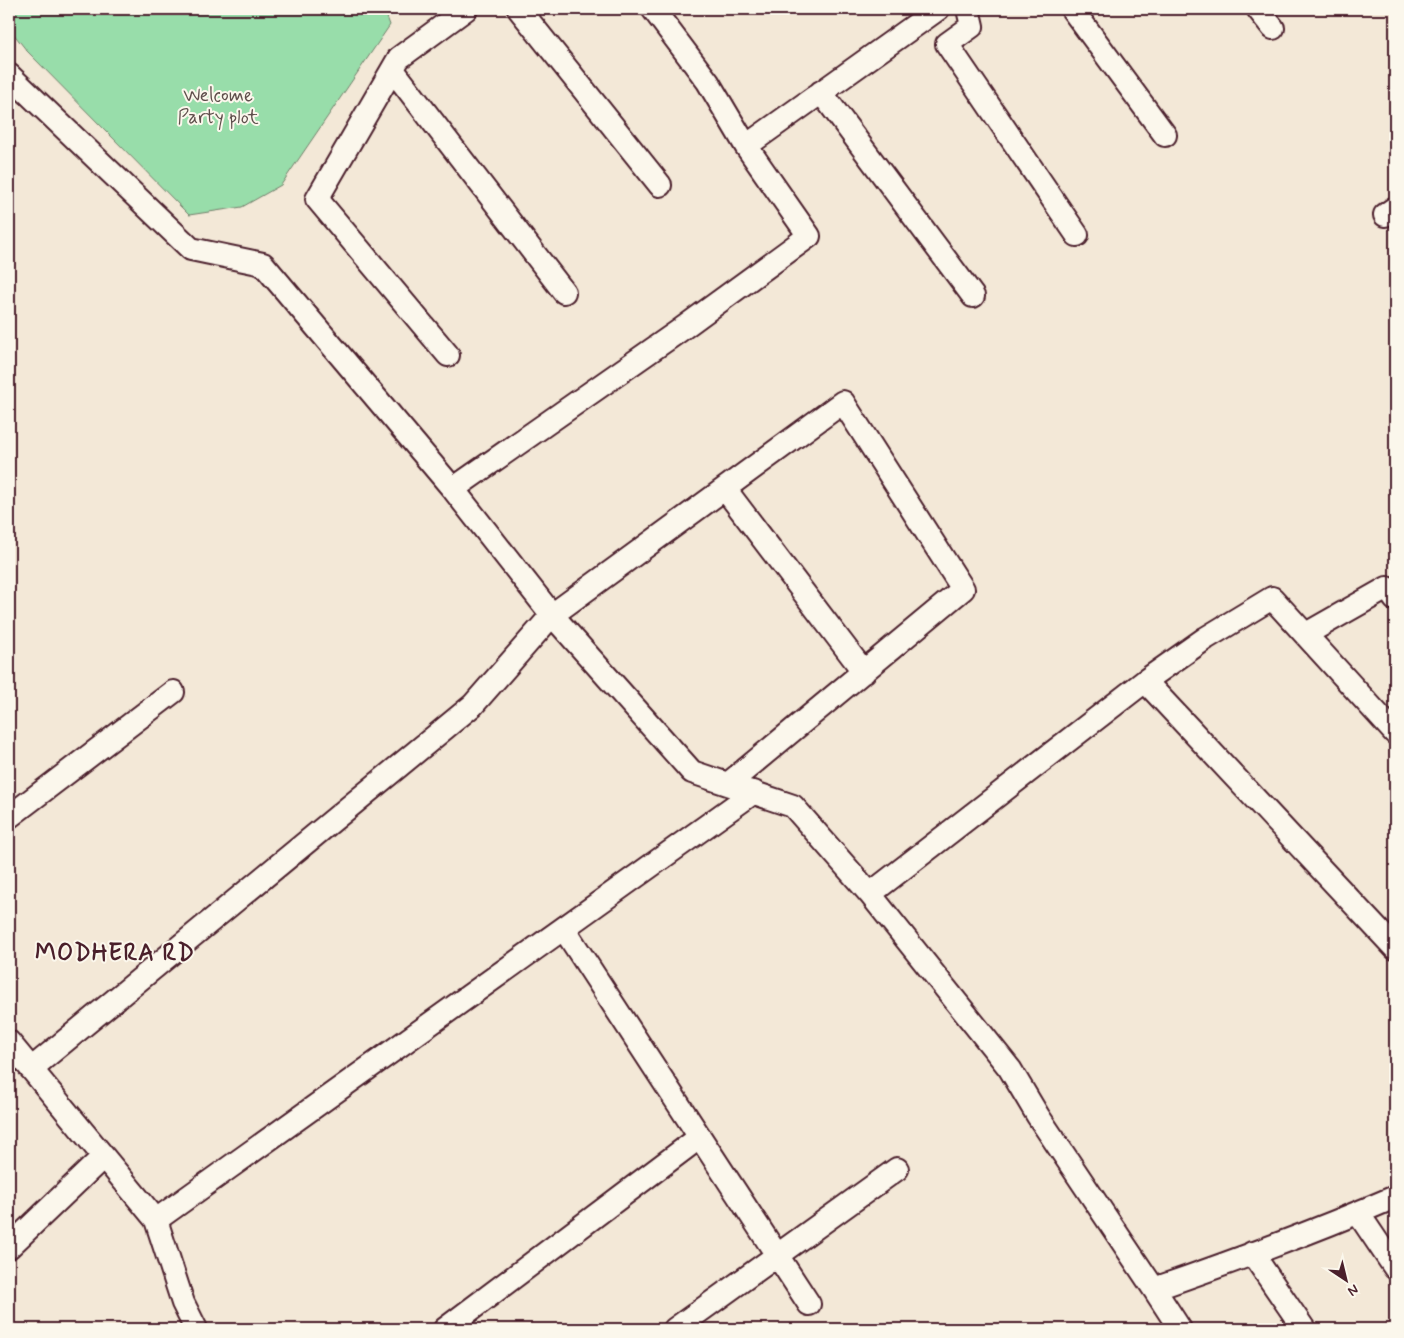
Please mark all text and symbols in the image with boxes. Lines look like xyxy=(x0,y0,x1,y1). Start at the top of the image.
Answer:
park label: Welcome Party plot xyxy=(177,83,259,131)
district label: MODHERA RD xyxy=(35,938,195,969)
north arrow xyxy=(1322,1256,1372,1306)
text: N xyxy=(1344,1280,1362,1300)

